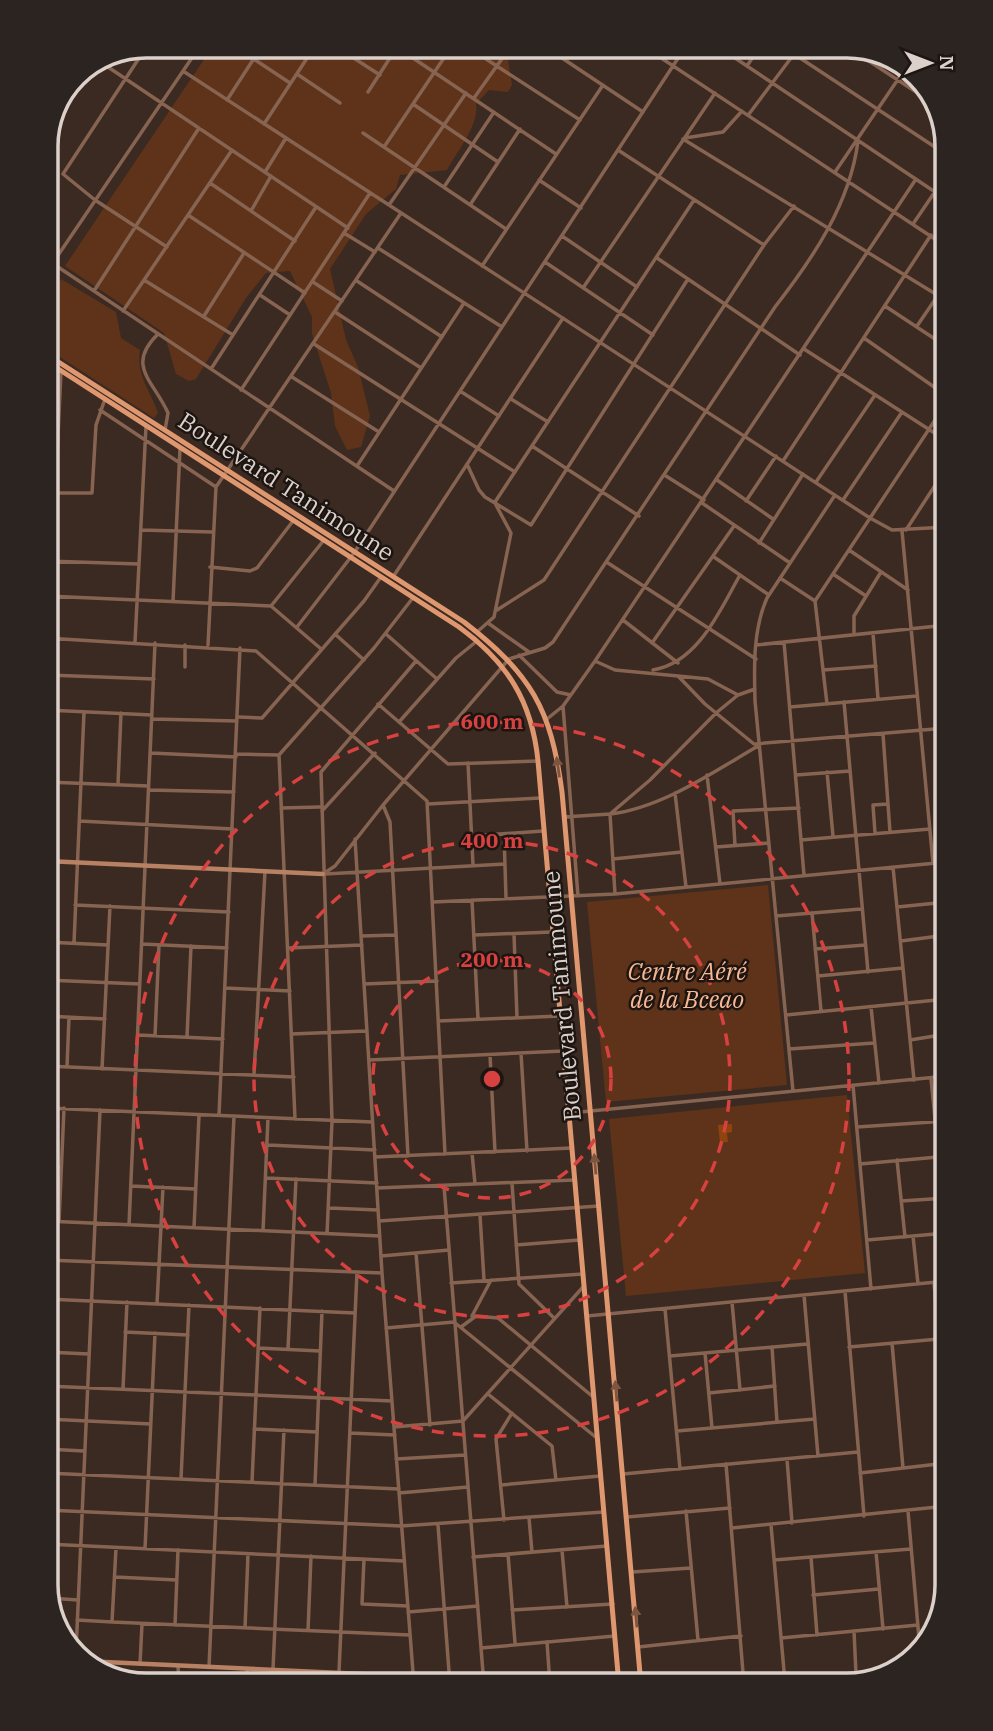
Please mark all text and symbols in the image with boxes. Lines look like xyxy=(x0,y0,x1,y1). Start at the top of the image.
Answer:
north arrow xyxy=(895,28,965,98)
text: N xyxy=(935,55,959,71)
street label: Boulevard Tanimoune xyxy=(173,404,401,568)
text: 600 m xyxy=(460,707,524,735)
one-way arrow xyxy=(553,756,564,778)
text: 400 m xyxy=(460,826,524,854)
street label: Boulevard Tanimoune xyxy=(534,870,588,1123)
text: 200 m xyxy=(460,945,524,973)
park label: Centre Aéré de la Bceao xyxy=(627,955,748,1015)
centre of rings xyxy=(480,1067,504,1091)
one-way arrow xyxy=(589,1153,600,1175)
one-way arrow xyxy=(610,1380,621,1402)
one-way arrow xyxy=(630,1606,641,1628)

